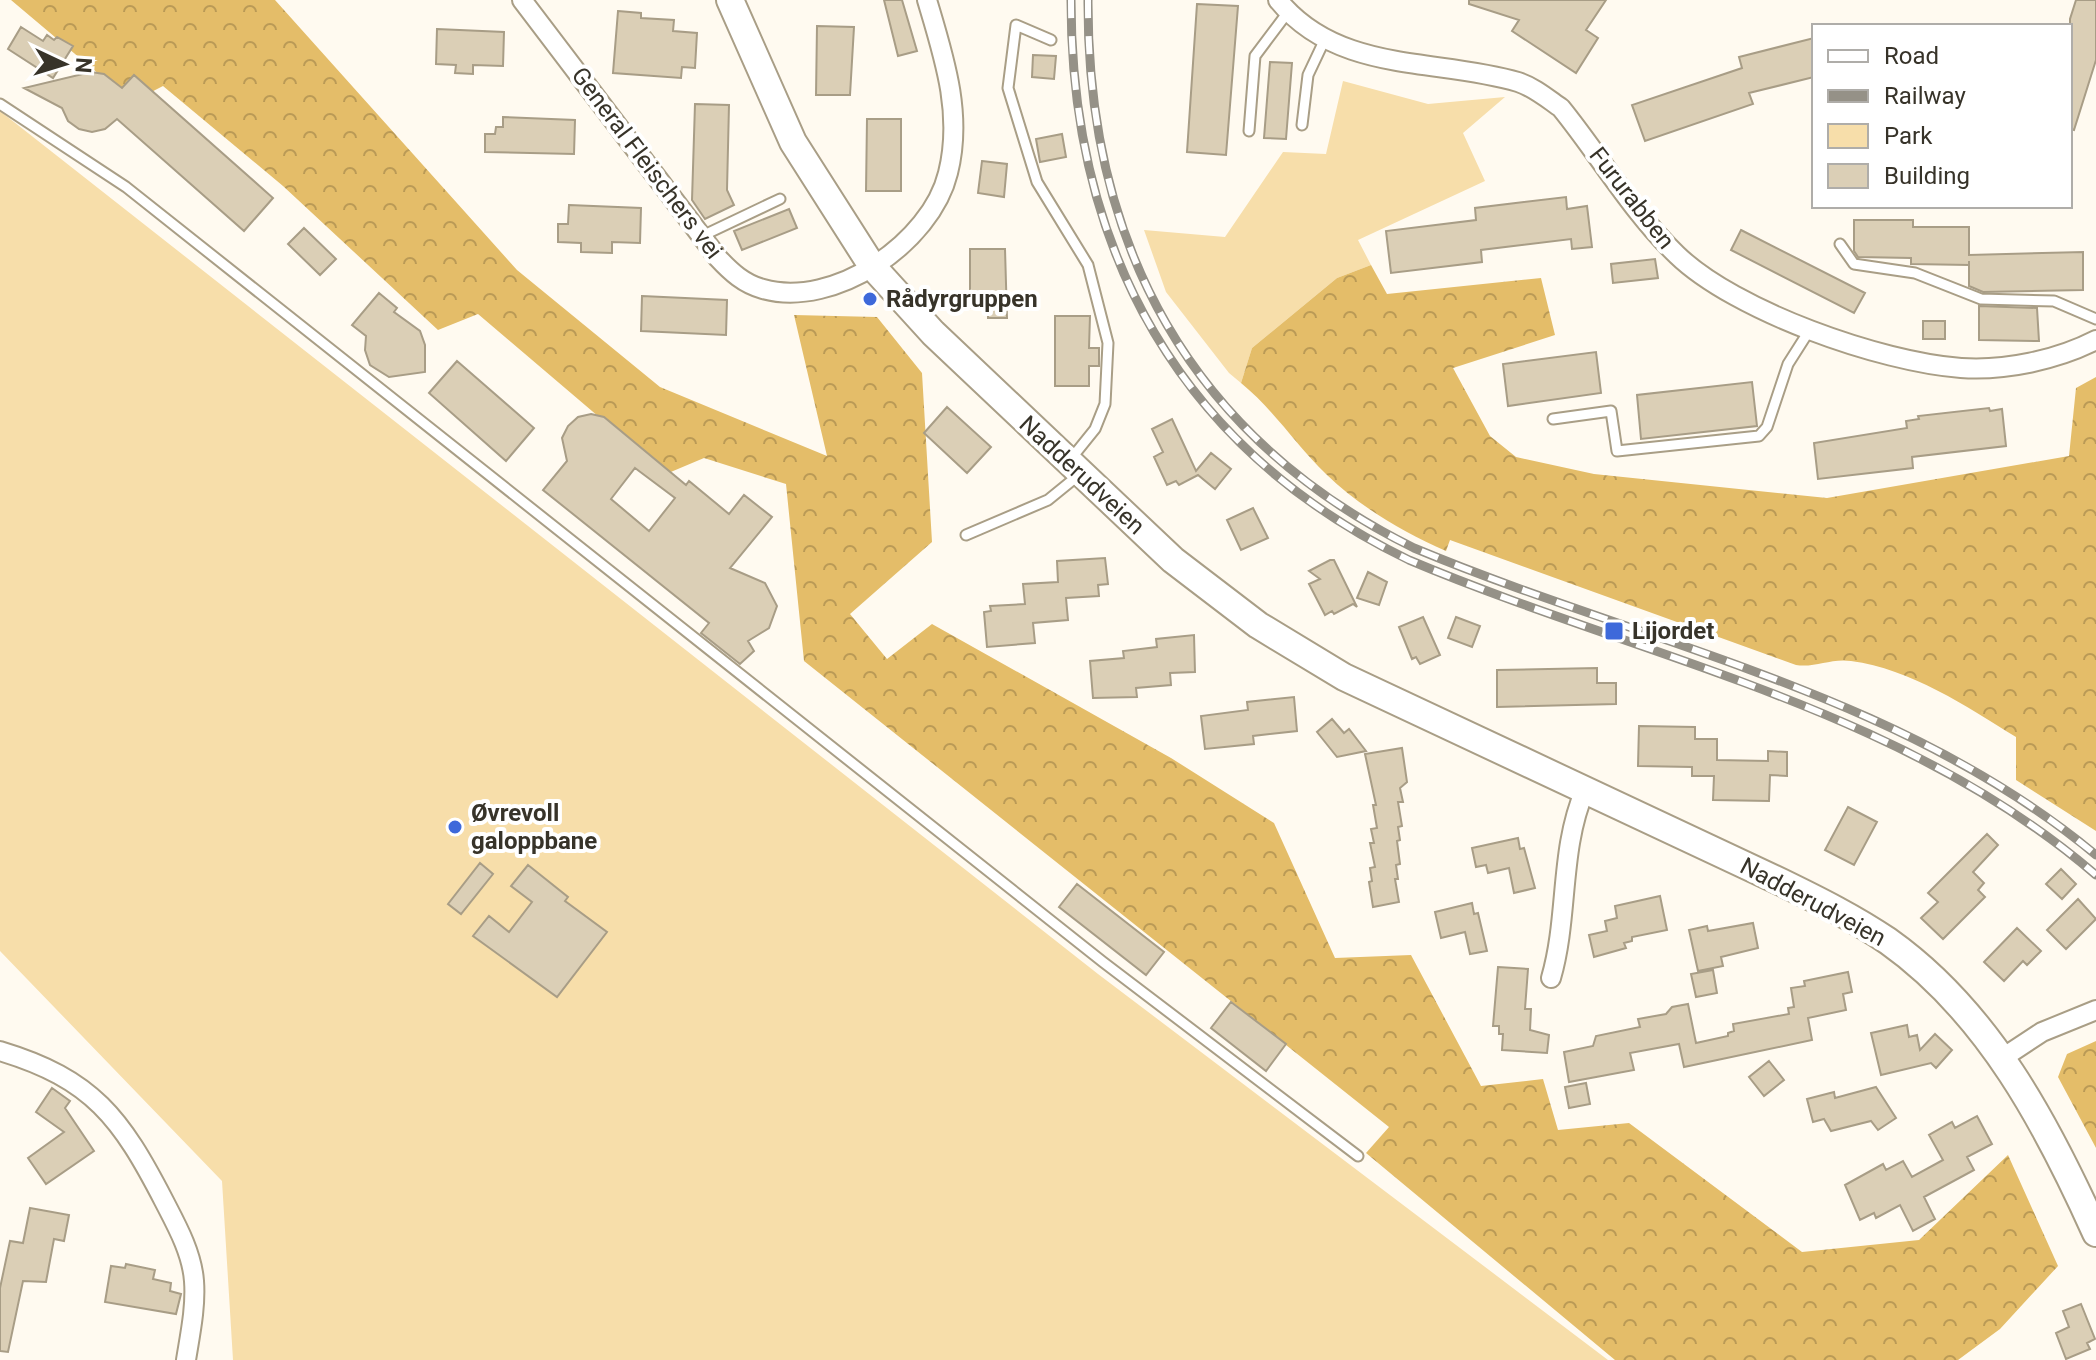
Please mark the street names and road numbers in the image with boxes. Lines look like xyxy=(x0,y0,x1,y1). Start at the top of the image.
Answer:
street label: General Fleischers vei xyxy=(566,62,728,264)
street label: Fururabben xyxy=(1584,142,1680,254)
street label: Nadderudveien xyxy=(1014,410,1150,540)
street label: Nadderudveien xyxy=(1735,852,1891,952)

